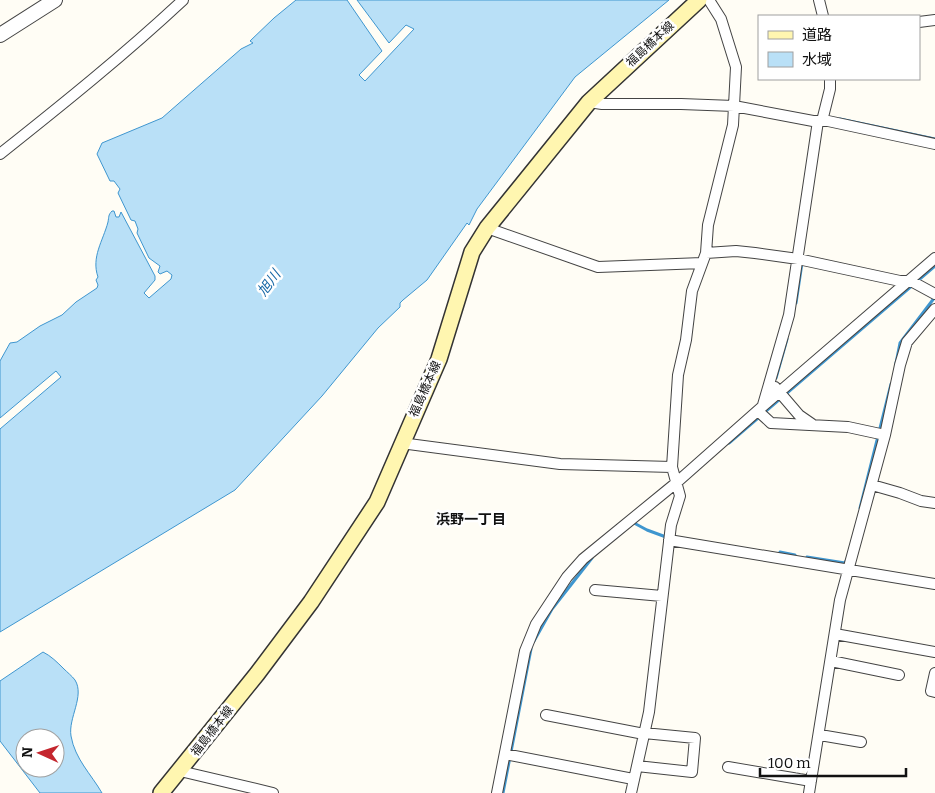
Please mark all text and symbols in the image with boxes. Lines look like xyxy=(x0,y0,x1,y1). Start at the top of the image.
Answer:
legend xyxy=(758,15,920,80)
street label: 福島橋本線 xyxy=(623,18,677,70)
text: 道路 xyxy=(802,26,832,44)
text: 水域 xyxy=(802,51,832,69)
water label: 旭川 xyxy=(254,265,285,299)
street label: 福島橋本線 xyxy=(406,359,444,419)
district label: 浜野一丁目 xyxy=(436,511,506,528)
street label: 福島橋本線 xyxy=(188,703,236,759)
north arrow xyxy=(15,728,65,778)
text: N xyxy=(19,746,36,758)
scale bar xyxy=(760,746,906,778)
text: 100 m xyxy=(768,754,811,772)

